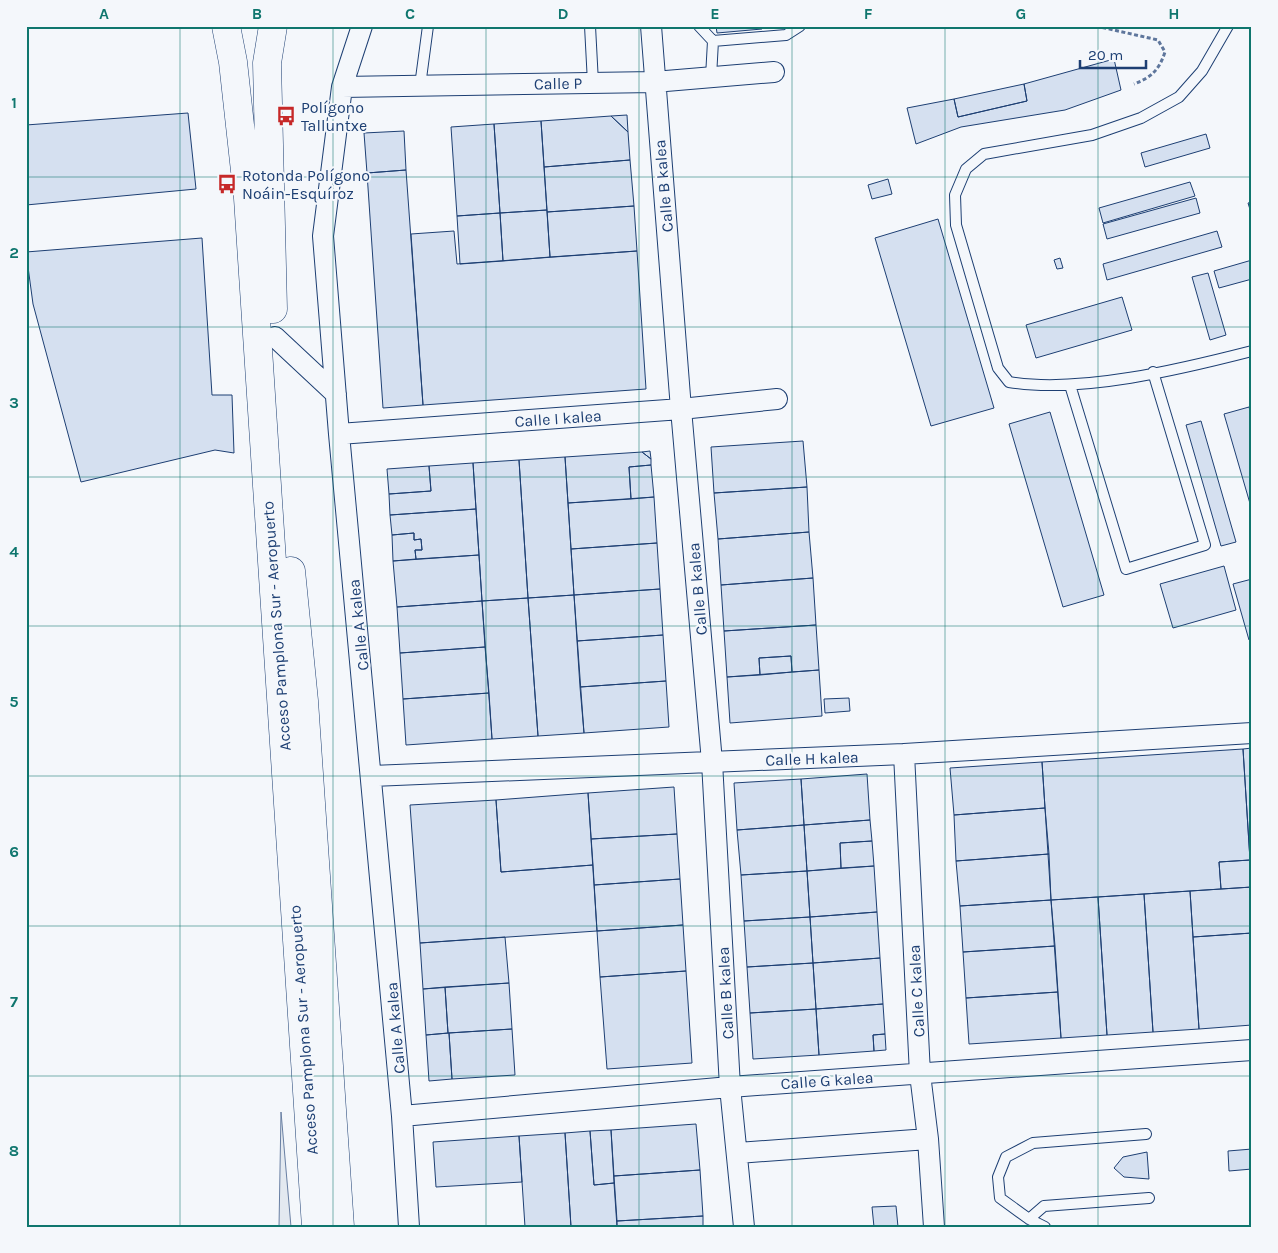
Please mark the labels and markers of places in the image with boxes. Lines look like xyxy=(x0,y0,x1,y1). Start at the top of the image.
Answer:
place label: Polígono Talluntxe xyxy=(301,98,367,135)
bus stop icon: Polígono Talluntxe xyxy=(275,105,297,127)
place label: Rotonda Polígono Noáin-Esquíroz xyxy=(242,166,370,203)
bus stop icon: Rotonda Polígono Noáin-Esquíroz xyxy=(216,173,238,195)

